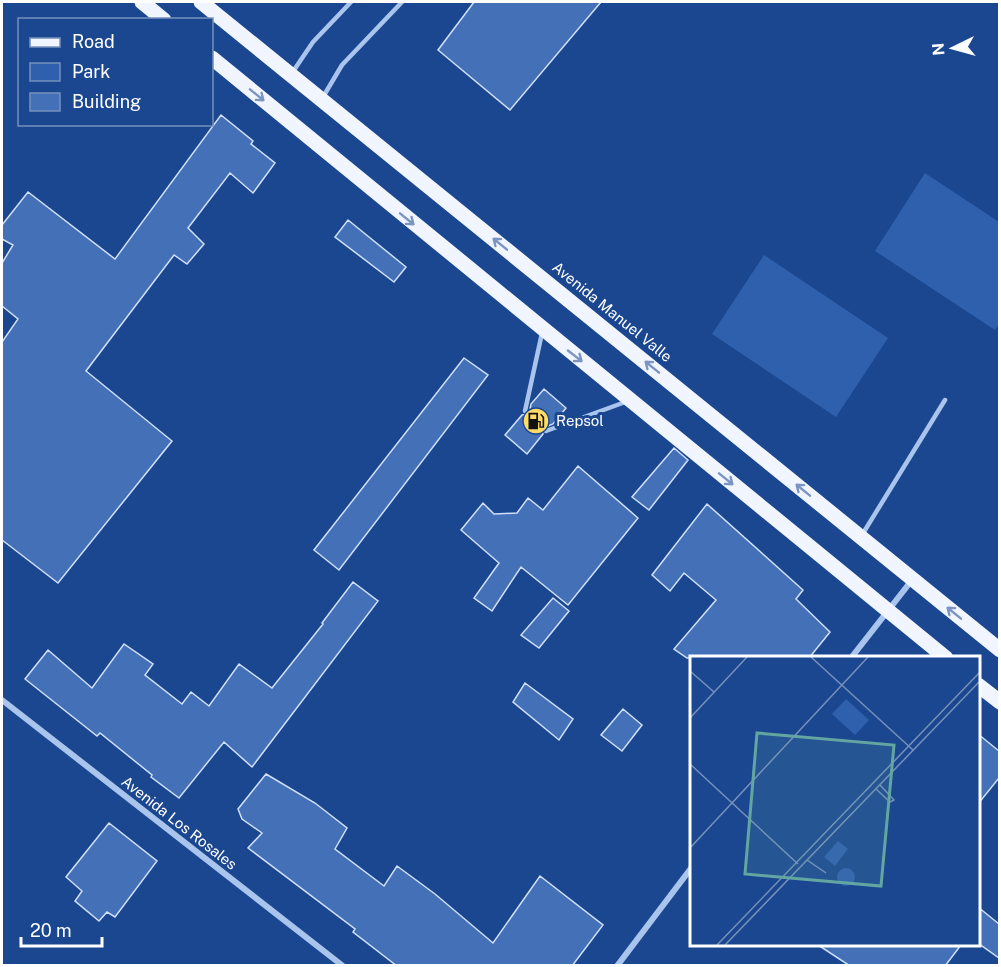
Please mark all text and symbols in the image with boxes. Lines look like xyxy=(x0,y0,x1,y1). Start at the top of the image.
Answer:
legend xyxy=(18,18,213,126)
north arrow xyxy=(923,18,983,78)
text: Road xyxy=(72,31,115,52)
text: N xyxy=(929,42,949,56)
text: Park xyxy=(72,61,110,82)
one-way arrow xyxy=(249,89,265,102)
text: Building xyxy=(72,91,141,112)
one-way arrow xyxy=(399,213,415,226)
one-way arrow xyxy=(492,238,508,251)
street label: Avenida Manuel Valle xyxy=(549,258,676,365)
one-way arrow xyxy=(566,349,582,362)
one-way arrow xyxy=(644,361,660,374)
fuel station icon: Repsol xyxy=(521,406,551,436)
place label: Repsol xyxy=(556,412,604,429)
one-way arrow xyxy=(718,472,734,485)
one-way arrow xyxy=(795,484,811,497)
one-way arrow xyxy=(946,607,962,620)
inset map xyxy=(690,656,980,946)
street label: Avenida Los Rosales xyxy=(118,772,240,873)
scale bar xyxy=(21,910,102,948)
text: 20 m xyxy=(30,920,72,941)

